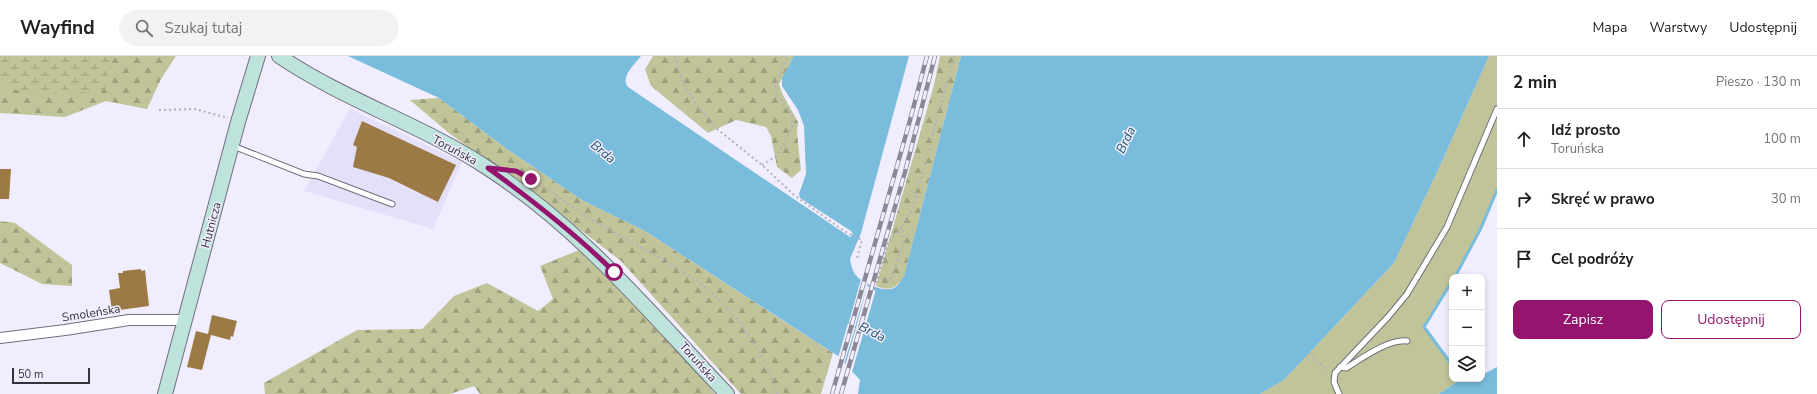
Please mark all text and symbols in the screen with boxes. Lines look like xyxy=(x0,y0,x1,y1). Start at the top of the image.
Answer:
search box xyxy=(119,10,399,46)
text: Wayfind xyxy=(20,15,95,41)
icon: search xyxy=(133,17,155,39)
text: Szukaj tutaj xyxy=(165,18,242,38)
text: Mapa xyxy=(1592,18,1627,37)
text: Warstwy xyxy=(1649,18,1707,37)
text: Udostępnij xyxy=(1729,18,1797,37)
text: 2 min xyxy=(1513,71,1557,94)
text: Pieszo · 130 m xyxy=(1716,73,1801,91)
text: Idź prosto xyxy=(1551,120,1620,140)
water label: Brda xyxy=(1112,123,1140,156)
icon: ahead xyxy=(1513,128,1535,150)
text: 100 m xyxy=(1763,130,1801,148)
street label: Toruńska xyxy=(430,131,480,169)
water label: Brda xyxy=(587,136,620,168)
text: Toruńska xyxy=(1551,140,1604,158)
route end xyxy=(522,170,540,188)
icon: right xyxy=(1513,188,1535,210)
text: Skręć w prawo xyxy=(1551,189,1655,209)
text: 30 m xyxy=(1771,190,1801,208)
street label: Hutnicza xyxy=(197,200,225,250)
icon: arrive xyxy=(1513,248,1535,270)
text: Cel podróży xyxy=(1551,249,1633,269)
route start xyxy=(605,263,623,281)
map controls xyxy=(1449,274,1485,382)
button: + xyxy=(1449,274,1485,310)
street label: Smoleńska xyxy=(61,300,121,326)
button: Zapisz xyxy=(1513,300,1653,339)
button: Udostępnij xyxy=(1661,300,1801,339)
button: − xyxy=(1449,310,1485,346)
water label: Brda xyxy=(856,318,889,346)
street label: Toruńska xyxy=(676,338,720,386)
button: layers xyxy=(1449,346,1485,382)
scale bar xyxy=(12,366,90,385)
text: 50 m xyxy=(18,367,43,382)

